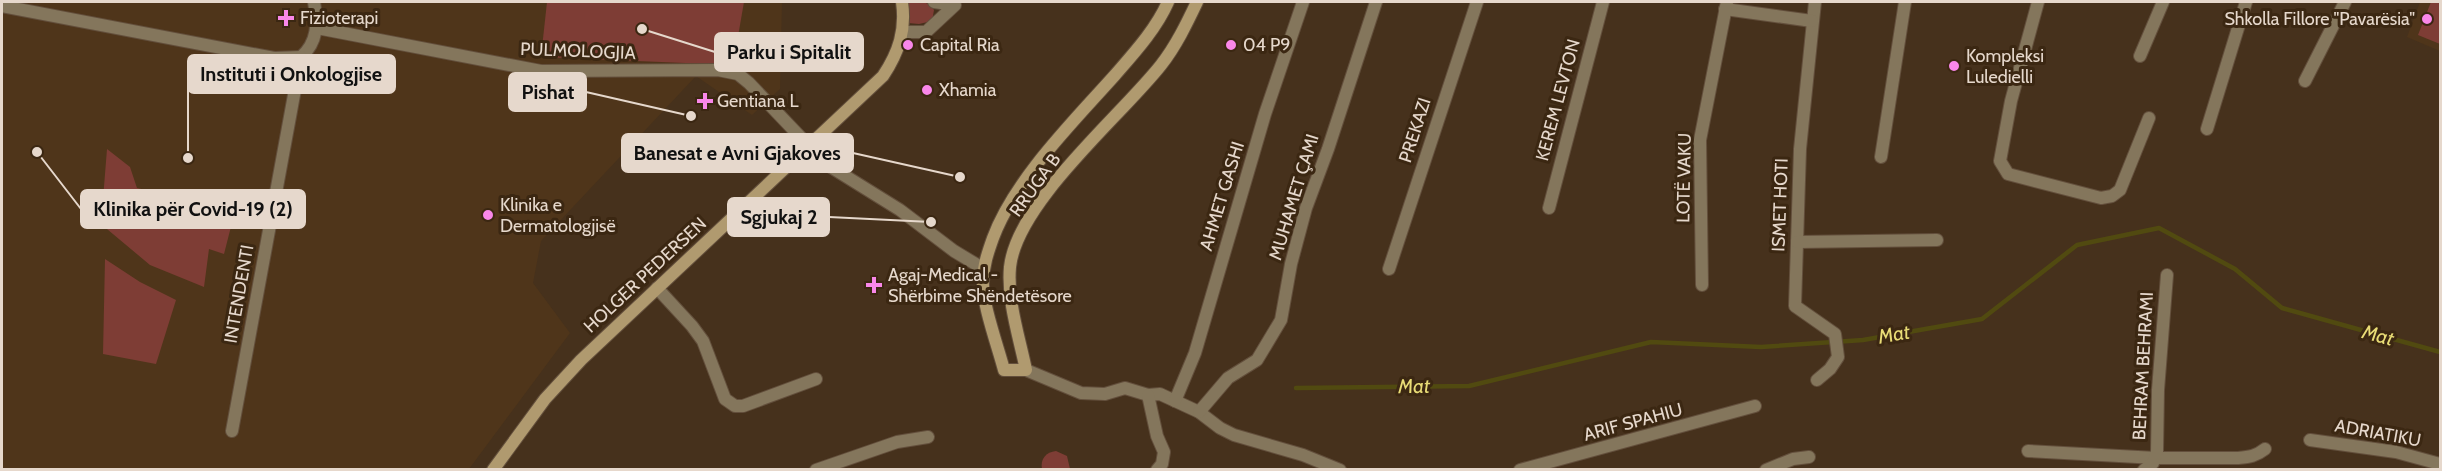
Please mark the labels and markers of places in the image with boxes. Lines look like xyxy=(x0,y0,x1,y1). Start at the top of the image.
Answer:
place label: Fizioterapi xyxy=(300,7,378,29)
place label: Shkolla Fillore "Pavarësia" xyxy=(2224,8,2415,30)
marker: Fizioterapi xyxy=(277,9,295,27)
marker: Shkolla Fillore "Pavarësia" xyxy=(2420,12,2434,26)
callout: Parku i Spitalit xyxy=(715,33,863,71)
place label: Capital Ria xyxy=(920,34,1000,56)
place label: 04 P9 xyxy=(1243,34,1291,56)
marker: Capital Ria xyxy=(901,38,915,52)
marker: 04 P9 xyxy=(1224,38,1238,52)
place label: Kompleksi Luledielli xyxy=(1966,45,2044,88)
callout: Instituti i Onkologjise xyxy=(188,55,395,93)
marker: Kompleksi Luledielli xyxy=(1947,59,1961,73)
callout: Pishat xyxy=(509,73,586,111)
place label: Xhamia xyxy=(939,79,997,101)
marker: Xhamia xyxy=(920,83,934,97)
place label: Gentiana L xyxy=(717,90,798,112)
marker: Gentiana L xyxy=(698,94,712,108)
callout: Banesat e Avni Gjakoves xyxy=(622,134,853,172)
callout: Klinika për Covid-19 (2) xyxy=(81,190,305,228)
place label: Klinika e Dermatologjisë xyxy=(500,194,616,237)
callout: Sgjukaj 2 xyxy=(728,198,829,236)
marker: Klinika e Dermatologjisë xyxy=(481,208,495,222)
place label: Agaj-Medical - Shërbime Shëndetësore xyxy=(888,264,1072,307)
marker: Agaj-Medical - Shërbime Shëndetësore xyxy=(865,276,883,294)

